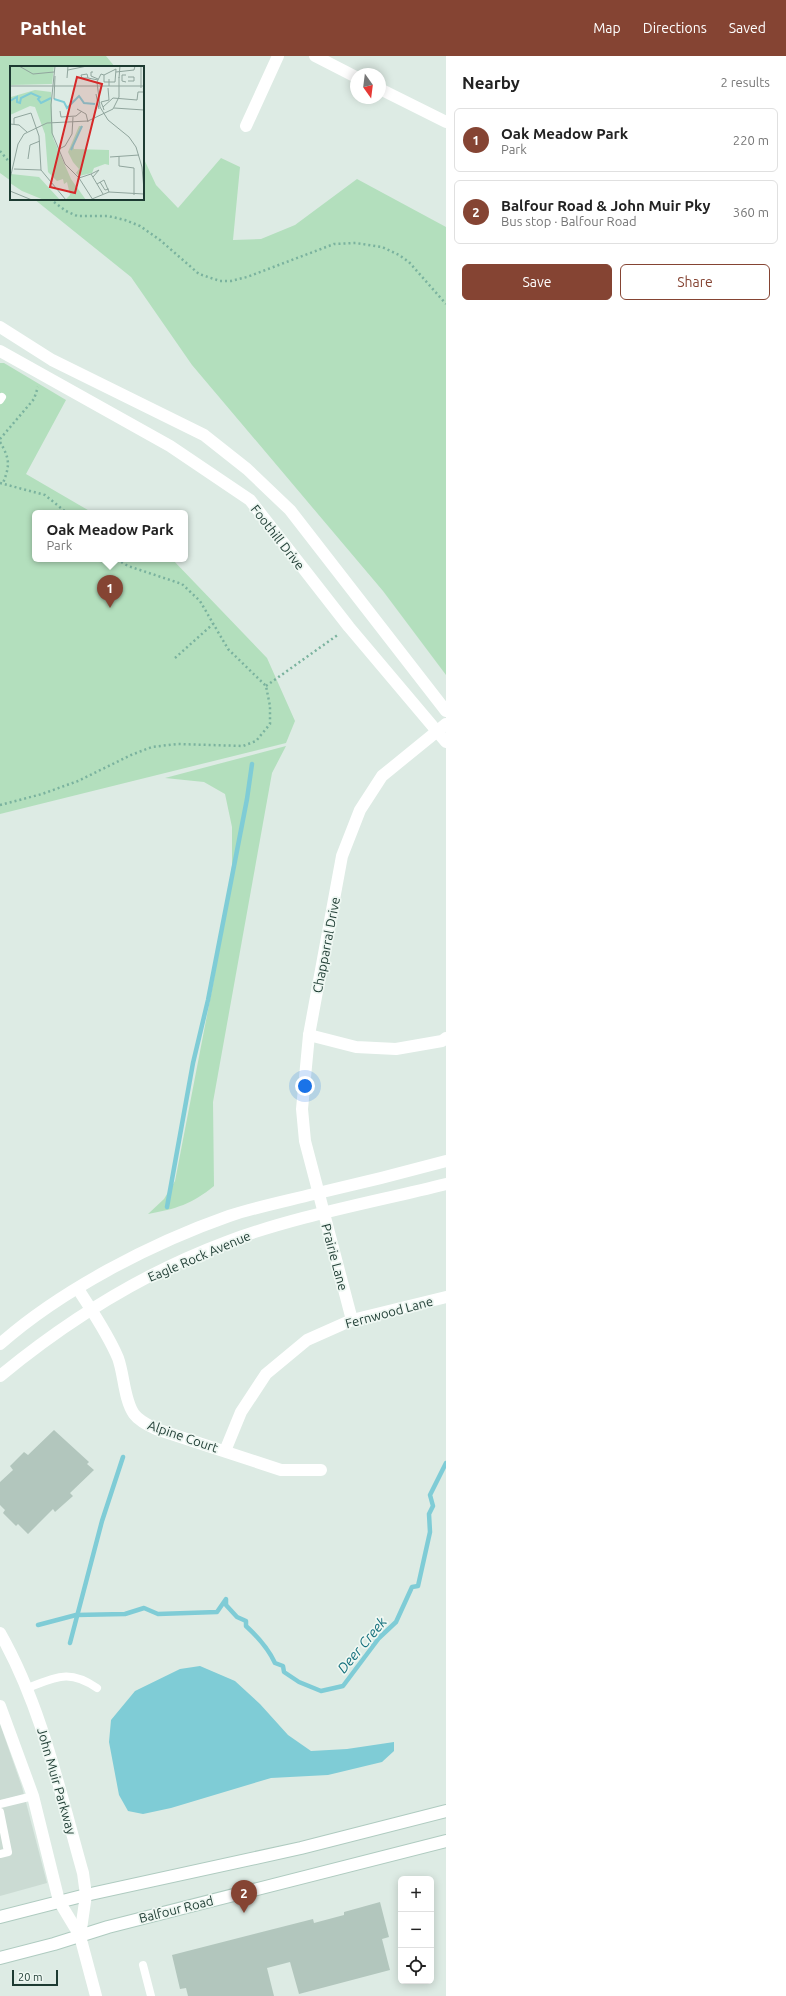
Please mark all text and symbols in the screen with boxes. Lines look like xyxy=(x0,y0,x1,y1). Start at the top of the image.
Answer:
text: Pathlet xyxy=(20,17,86,39)
text: Map xyxy=(593,20,621,36)
text: Directions xyxy=(643,20,707,36)
text: Saved xyxy=(729,20,766,36)
inset map xyxy=(10,66,144,200)
north arrow xyxy=(350,68,386,104)
text: Nearby xyxy=(462,73,520,92)
text: 2 results xyxy=(720,75,770,89)
text: Oak Meadow Park xyxy=(501,125,628,142)
text: 1 xyxy=(472,133,480,147)
text: 220 m xyxy=(733,133,769,147)
text: Park xyxy=(501,142,527,156)
text: Balfour Road & John Muir Pky xyxy=(501,197,711,214)
text: 2 xyxy=(472,205,480,219)
text: 360 m xyxy=(733,205,769,219)
text: Bus stop · Balfour Road xyxy=(501,214,637,228)
button: Save xyxy=(462,264,612,300)
button: Share xyxy=(620,264,770,300)
street label: Foothill Drive xyxy=(248,502,308,572)
popup xyxy=(32,510,188,562)
text: Oak Meadow Park xyxy=(46,521,174,538)
text: Park xyxy=(46,538,72,552)
pin: 1 xyxy=(97,575,123,608)
street label: Chapparral Drive xyxy=(310,896,342,994)
your location xyxy=(295,1076,315,1096)
street label: Prairie Lane xyxy=(319,1222,351,1292)
street label: Eagle Rock Avenue xyxy=(146,1228,252,1284)
street label: Fernwood Lane xyxy=(344,1294,434,1330)
street label: Alpine Court xyxy=(146,1417,220,1455)
water label: Deer Creek xyxy=(334,1613,390,1676)
street label: John Muir Parkway xyxy=(35,1726,79,1836)
map controls xyxy=(398,1876,434,1984)
button: + xyxy=(398,1876,434,1912)
pin: 2 xyxy=(231,1880,257,1913)
street label: Balfour Road xyxy=(137,1893,215,1925)
button: − xyxy=(398,1912,434,1948)
button: locate xyxy=(398,1948,434,1984)
scale bar xyxy=(12,1968,58,1987)
text: 20 m xyxy=(18,1971,42,1983)

